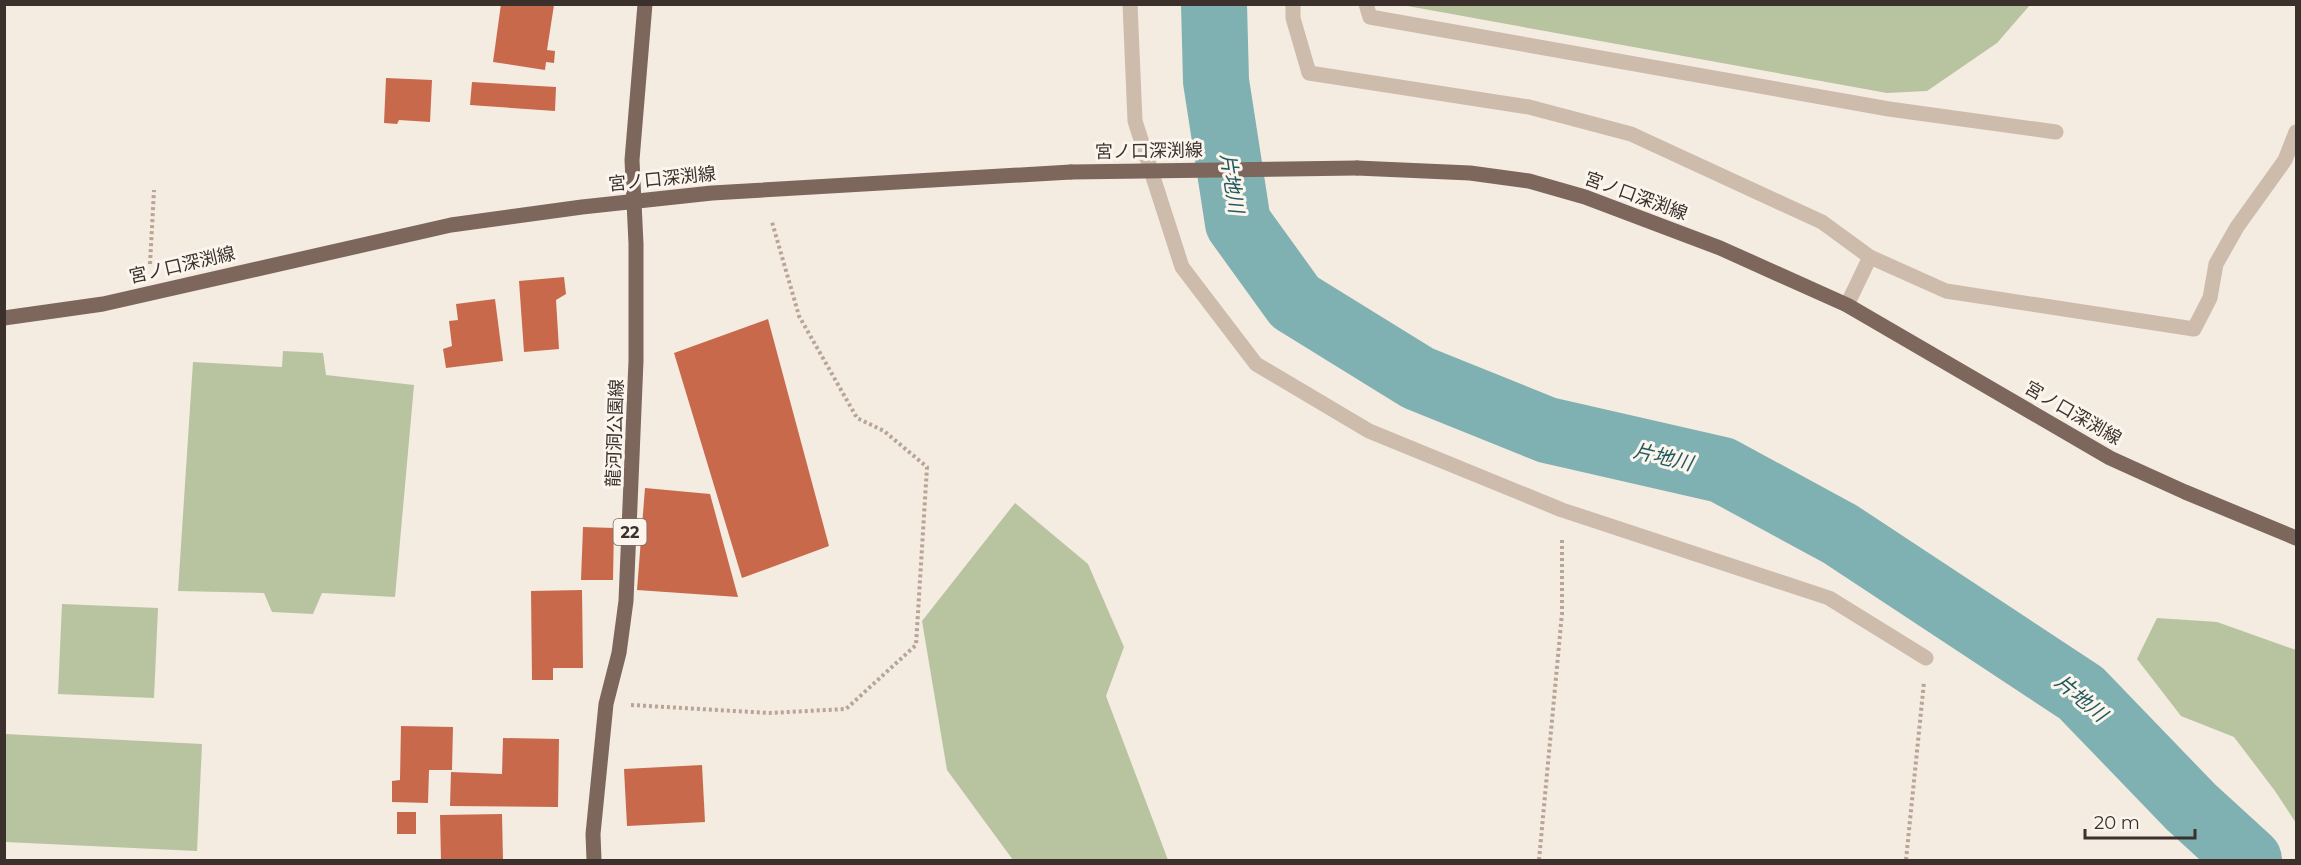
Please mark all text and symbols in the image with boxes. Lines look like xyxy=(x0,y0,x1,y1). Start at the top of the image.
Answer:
street label: 宮ノ口深渕線 xyxy=(1095,139,1203,163)
water label: 片地川 xyxy=(1215,151,1249,216)
street label: 宮ノ口深渕線 xyxy=(607,162,717,196)
street label: 宮ノ口深渕線 xyxy=(1581,167,1691,225)
street label: 宮ノ口深渕線 xyxy=(127,242,237,288)
street label: 宮ノ口深渕線 xyxy=(2021,376,2125,450)
street label: 龍河洞公園線 xyxy=(602,379,628,487)
water label: 片地川 xyxy=(1631,439,1697,476)
road number: 22 xyxy=(614,519,646,545)
water label: 片地川 xyxy=(2050,670,2113,728)
scale bar xyxy=(2085,802,2194,840)
text: 20 m xyxy=(2094,812,2140,834)

